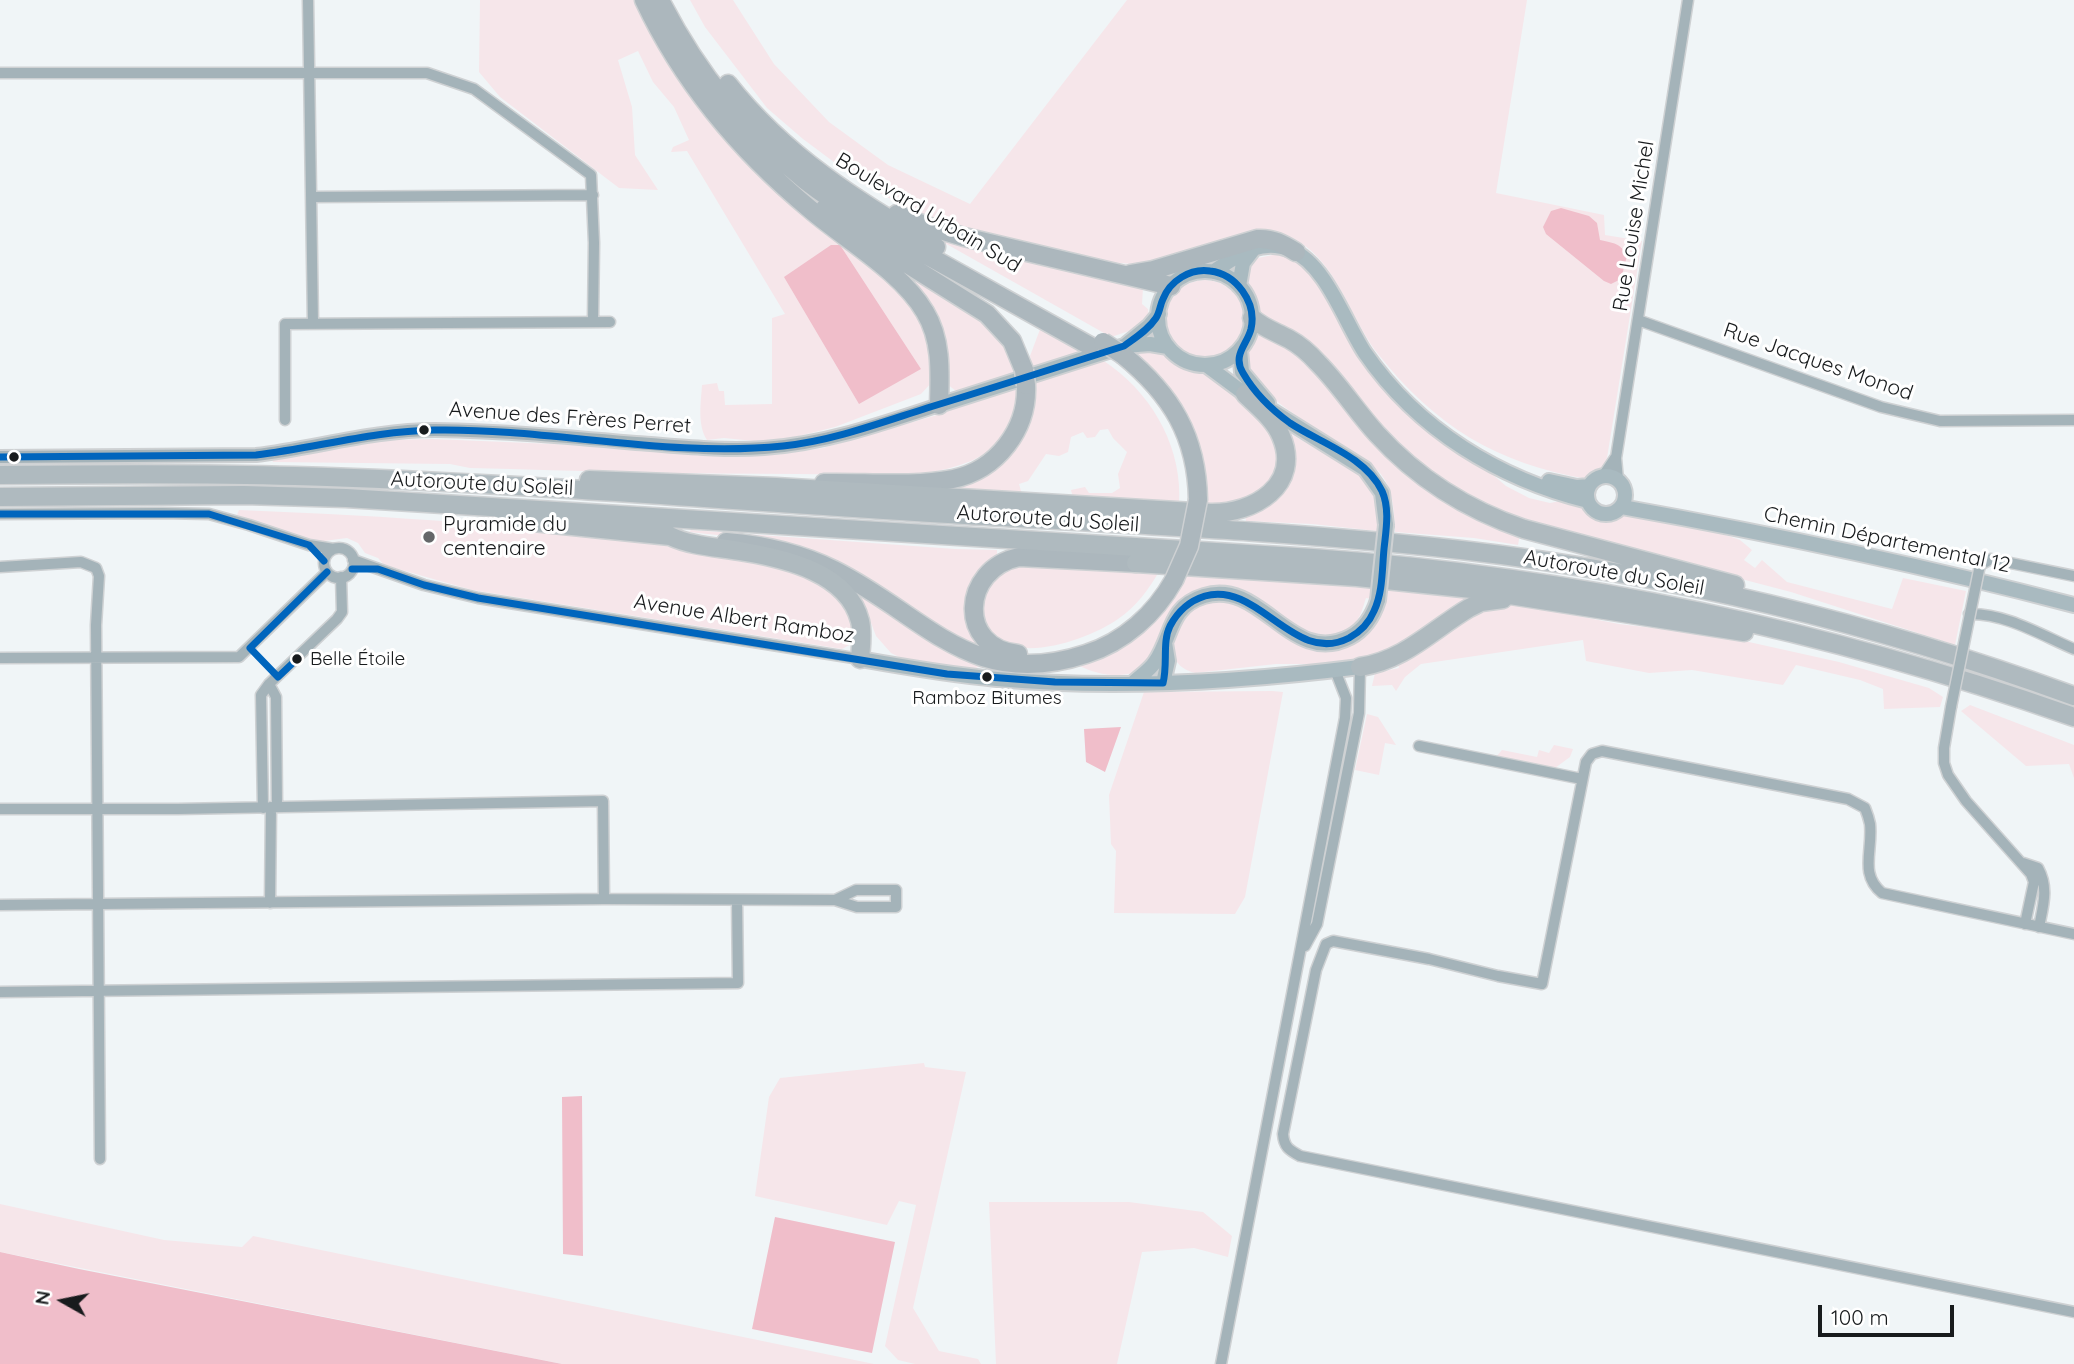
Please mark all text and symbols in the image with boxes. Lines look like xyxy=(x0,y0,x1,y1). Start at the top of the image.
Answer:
street label: Rue Louise Michel xyxy=(1608,139,1660,313)
street label: Boulevard Urbain Sud xyxy=(831,148,1025,278)
street label: Rue Jacques Monod xyxy=(1720,318,1916,406)
street label: Avenue des Frères Perret xyxy=(448,397,692,439)
unlabelled marker xyxy=(417,423,431,437)
unlabelled marker xyxy=(7,450,21,464)
street label: Autoroute du Soleil xyxy=(390,467,574,501)
street label: Autoroute du Soleil xyxy=(956,500,1140,538)
street label: Chemin Départemental 12 xyxy=(1761,502,2013,578)
place label: Pyramide du centenaire xyxy=(443,512,567,562)
marker: Pyramide du centenaire xyxy=(421,529,437,545)
street label: Autoroute du Soleil xyxy=(1522,545,1706,601)
street label: Avenue Albert Ramboz xyxy=(632,589,856,649)
place label: Belle Étoile xyxy=(310,648,405,670)
marker: Belle Étoile xyxy=(290,652,304,666)
marker: Ramboz Bitumes xyxy=(980,670,994,684)
place label: Ramboz Bitumes xyxy=(912,687,1062,709)
north arrow xyxy=(28,1266,98,1336)
text: N xyxy=(29,1289,55,1306)
scale bar xyxy=(1822,1290,1958,1334)
text: 100 m xyxy=(1831,1304,1889,1330)

